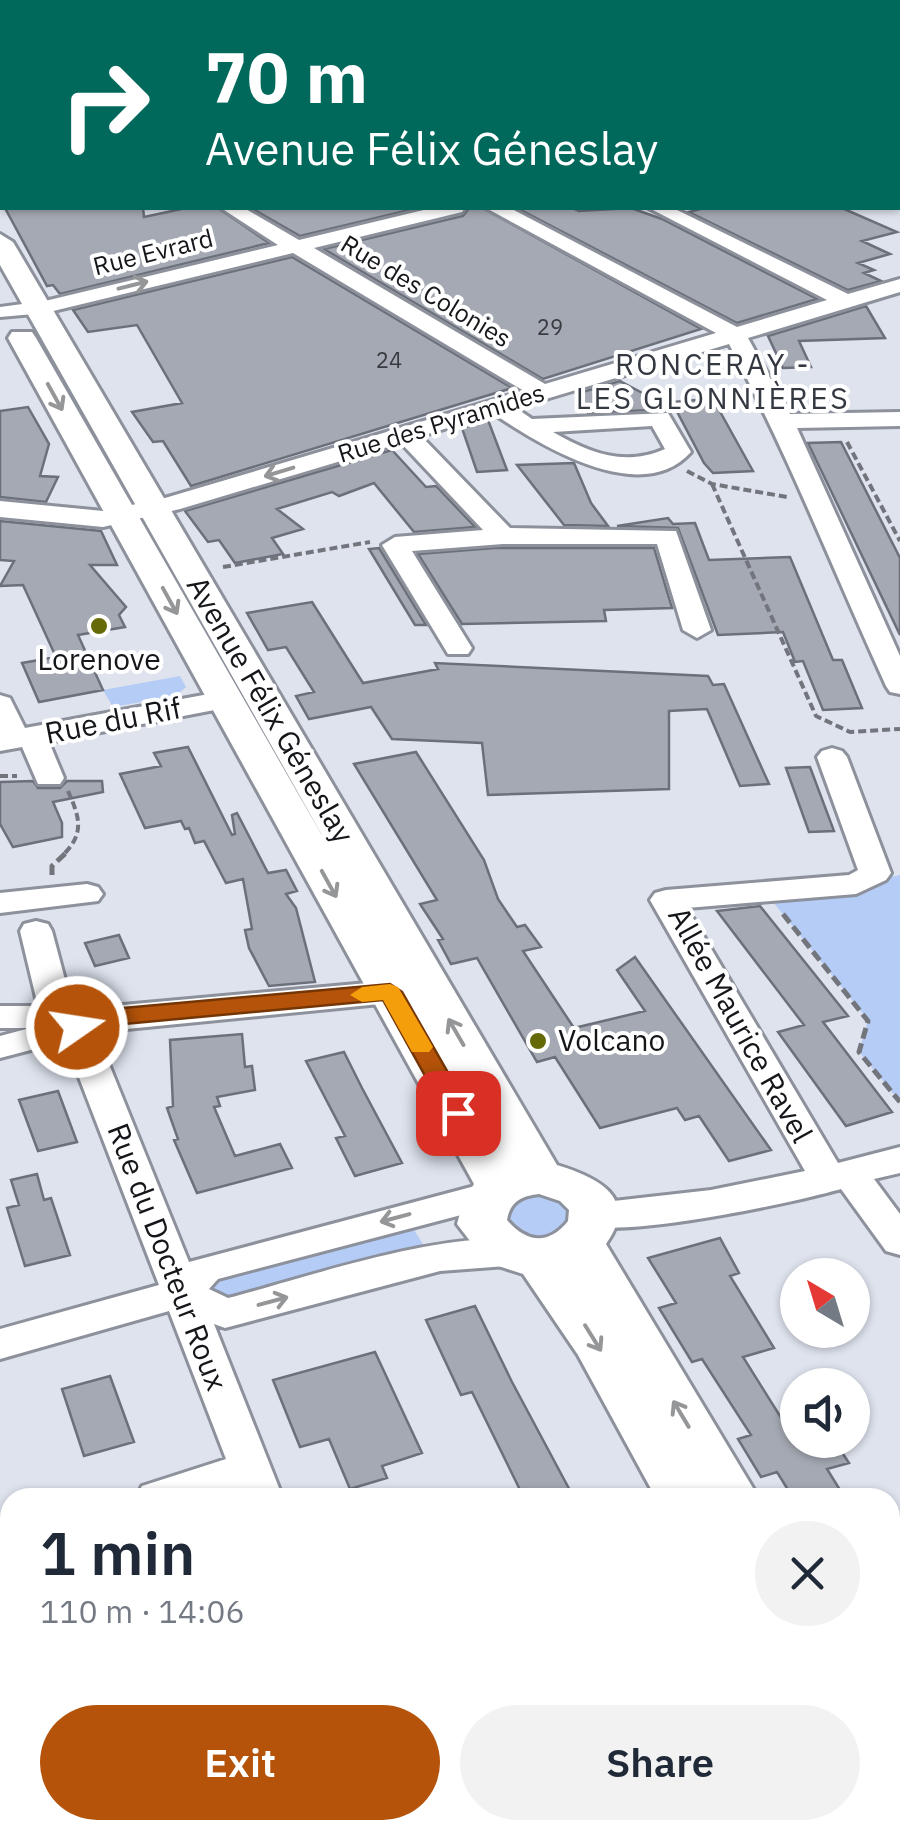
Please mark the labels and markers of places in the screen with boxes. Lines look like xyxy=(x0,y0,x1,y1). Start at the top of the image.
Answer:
marker: Lorenove xyxy=(88,615,110,637)
place label: Lorenove xyxy=(37,639,161,678)
place label: Volcano xyxy=(558,1020,665,1059)
marker: Volcano xyxy=(527,1030,549,1052)
pin xyxy=(416,1071,501,1156)

